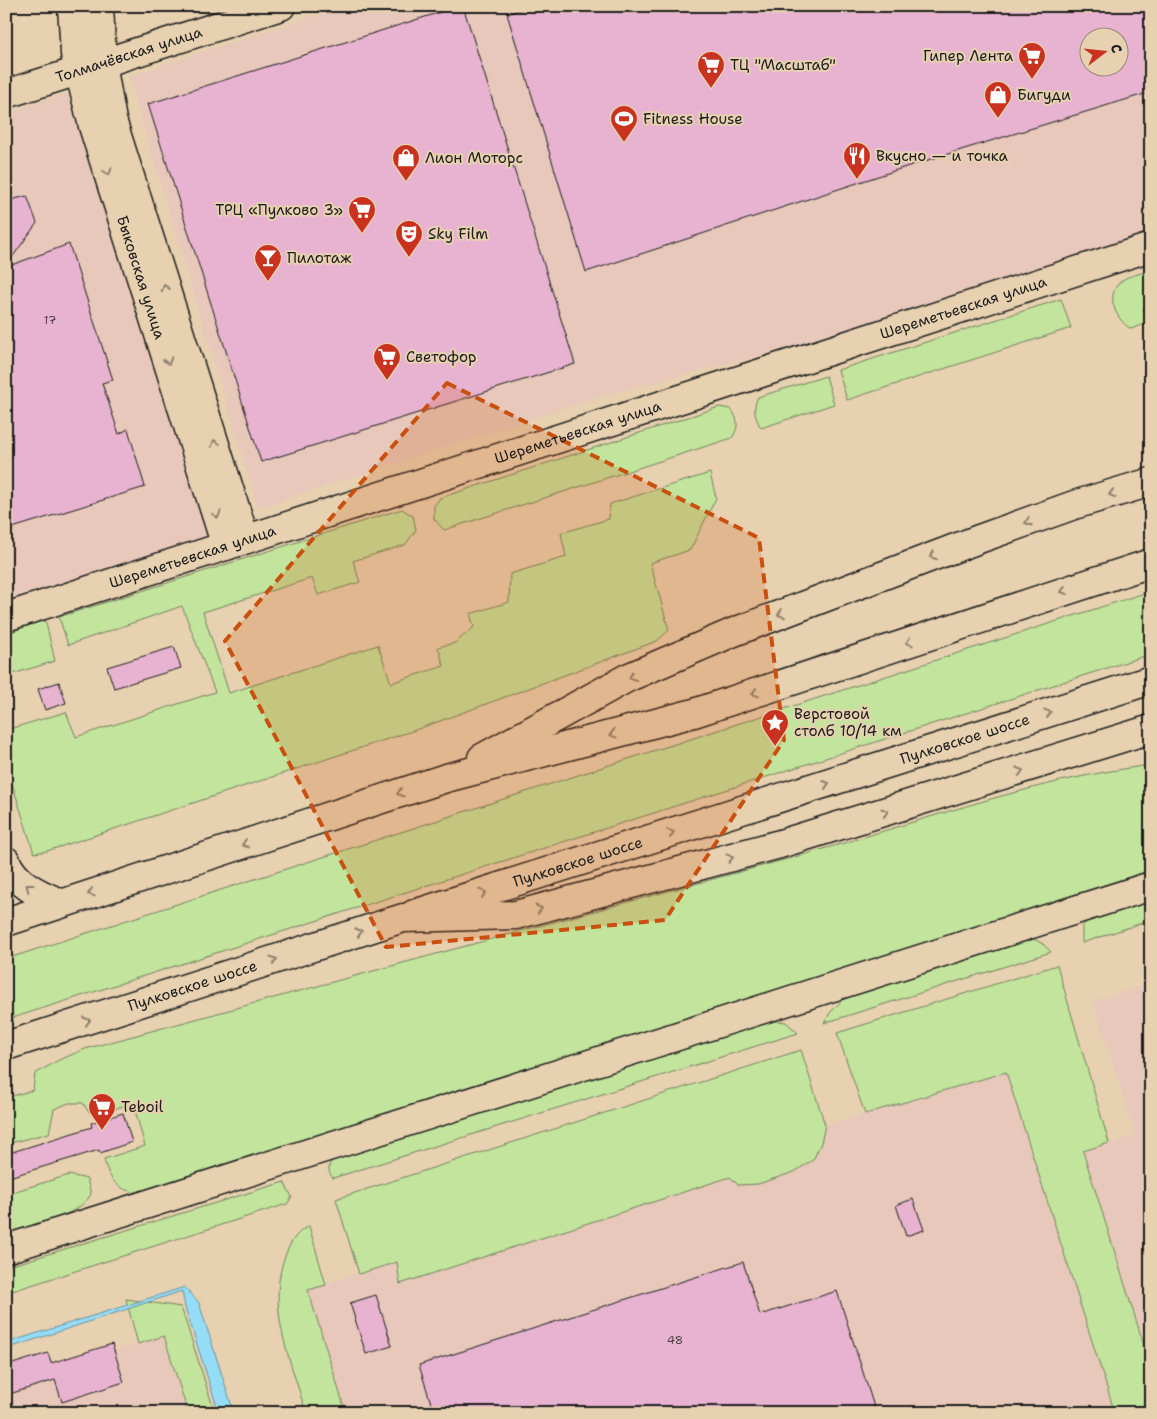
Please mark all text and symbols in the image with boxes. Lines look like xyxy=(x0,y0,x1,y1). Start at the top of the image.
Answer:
street label: Толмачёвская улица xyxy=(53,22,205,88)
north arrow xyxy=(1080,28,1130,78)
supermarket icon: Гипер Лента xyxy=(1017,41,1047,80)
text: С xyxy=(1107,42,1126,55)
place label: Гипер Лента xyxy=(923,46,1014,66)
supermarket icon: ТЦ "Масштаб" xyxy=(696,50,726,89)
place label: ТЦ "Масштаб" xyxy=(730,55,836,75)
shop icon: Бигуди xyxy=(983,80,1013,119)
place label: Бигуди xyxy=(1017,85,1071,105)
sports icon: Fitness House xyxy=(609,104,639,143)
place label: Fitness House xyxy=(643,109,743,129)
restaurant icon: Вкусно — и точка xyxy=(842,141,872,180)
shop icon: Лион Моторс xyxy=(391,143,421,182)
place label: Вкусно — и точка xyxy=(876,146,1009,166)
place label: Лион Моторс xyxy=(425,148,523,168)
one-way arrow xyxy=(102,168,112,176)
supermarket icon: ТРЦ «Пулково 3» xyxy=(347,195,377,234)
place label: ТРЦ «Пулково 3» xyxy=(215,200,343,220)
street label: Быковская улица xyxy=(112,213,170,342)
theatre icon: Sky Film xyxy=(394,219,424,258)
place label: Sky Film xyxy=(428,224,488,244)
bar icon: Пилотаж xyxy=(253,243,283,282)
place label: Пилотаж xyxy=(287,248,352,268)
street label: Шереметьевская улица xyxy=(877,271,1050,344)
one-way arrow xyxy=(161,284,171,293)
house number: 17 xyxy=(44,312,56,328)
supermarket icon: Светофор xyxy=(372,342,402,381)
place label: Светофор xyxy=(406,347,477,367)
one-way arrow xyxy=(162,356,172,364)
street label: Шереметьевская улица xyxy=(492,396,664,468)
one-way arrow xyxy=(210,439,220,448)
one-way arrow xyxy=(1109,488,1117,498)
one-way arrow xyxy=(212,511,222,519)
one-way arrow xyxy=(1024,516,1033,526)
street label: Шереметьевская улица xyxy=(107,520,279,593)
one-way arrow xyxy=(929,550,938,560)
one-way arrow xyxy=(1060,586,1068,596)
one-way arrow xyxy=(777,608,786,618)
one-way arrow xyxy=(906,636,914,646)
one-way arrow xyxy=(628,670,637,680)
one-way arrow xyxy=(751,687,760,697)
place label: Верстовой столб 10/14 км xyxy=(794,704,902,741)
place icon: Верстовой столб 10/14 км xyxy=(760,708,790,747)
one-way arrow xyxy=(1043,708,1051,718)
street label: Пулковское шоссе xyxy=(898,709,1032,769)
one-way arrow xyxy=(608,728,617,739)
one-way arrow xyxy=(1015,766,1023,776)
one-way arrow xyxy=(822,780,830,790)
one-way arrow xyxy=(396,788,404,798)
one-way arrow xyxy=(881,808,889,818)
one-way arrow xyxy=(667,829,675,839)
street label: Пулковское шоссе xyxy=(511,832,645,892)
one-way arrow xyxy=(242,838,250,848)
one-way arrow xyxy=(725,853,734,864)
one-way arrow xyxy=(26,885,35,893)
one-way arrow xyxy=(87,888,95,898)
one-way arrow xyxy=(478,888,487,898)
one-way arrow xyxy=(534,904,542,914)
one-way arrow xyxy=(355,928,363,938)
one-way arrow xyxy=(270,955,278,965)
street label: Пулковское шоссе xyxy=(125,956,260,1016)
one-way arrow xyxy=(82,1017,90,1027)
supermarket icon: Teboil xyxy=(87,1092,117,1131)
place label: Teboil xyxy=(121,1097,164,1117)
house number: 48 xyxy=(667,1332,683,1348)

